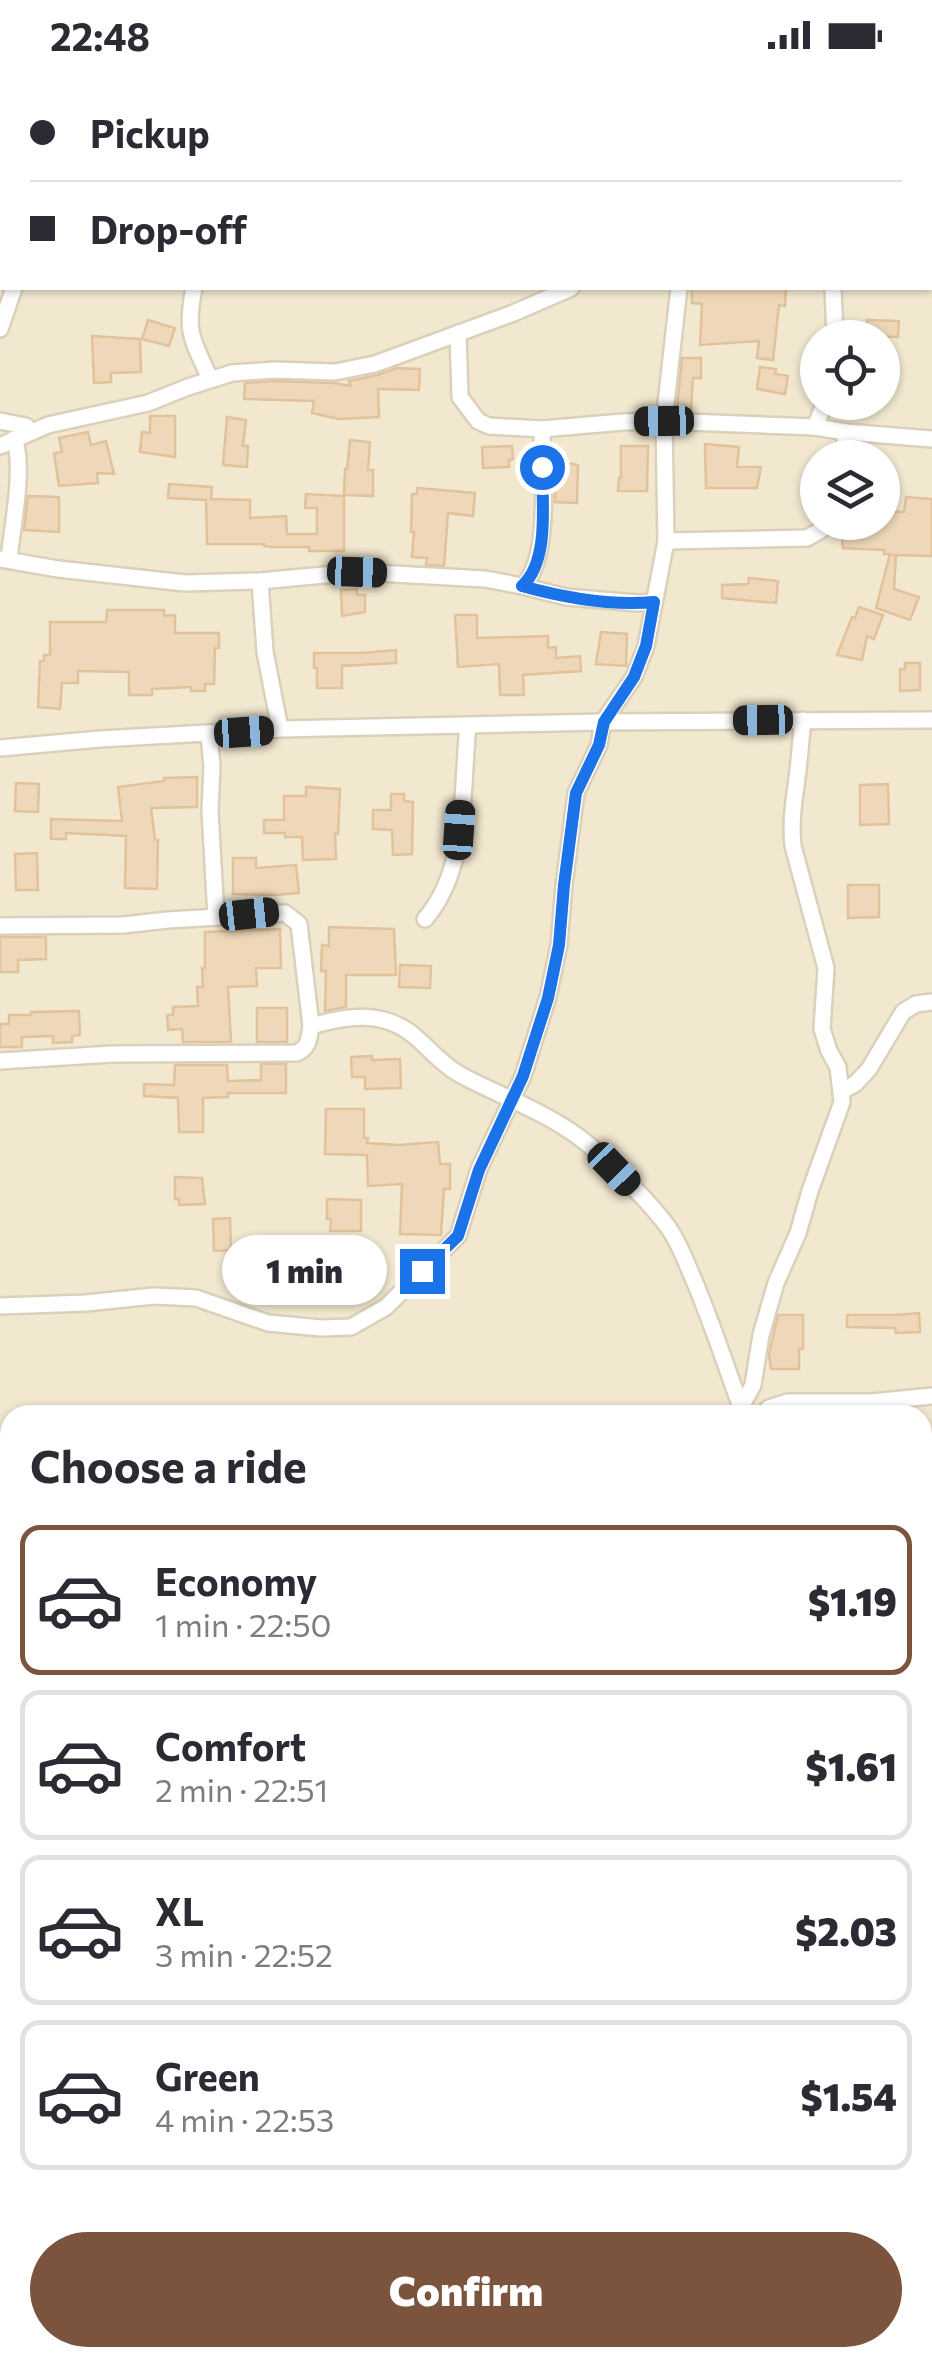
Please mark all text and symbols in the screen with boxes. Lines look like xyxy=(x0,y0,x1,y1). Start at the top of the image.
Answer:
text: 22:48 xyxy=(50,12,150,59)
text: Pickup xyxy=(90,109,210,156)
text: Drop-off xyxy=(90,205,247,252)
map controls xyxy=(800,320,900,540)
button: locate xyxy=(800,320,900,420)
car xyxy=(634,405,694,437)
button: layers xyxy=(800,440,900,540)
route start xyxy=(520,445,565,490)
car xyxy=(326,556,388,588)
car xyxy=(733,704,793,736)
car xyxy=(213,715,275,749)
car xyxy=(442,799,476,861)
car xyxy=(218,896,280,932)
car xyxy=(582,1137,646,1201)
callout: 1 min xyxy=(222,1236,387,1306)
route end xyxy=(400,1249,445,1294)
text: 1 min xyxy=(266,1250,343,1290)
text: Choose a ride xyxy=(30,1437,307,1492)
icon: car xyxy=(35,1555,125,1645)
text: Economy xyxy=(155,1557,317,1604)
text: $1.19 xyxy=(808,1577,897,1624)
text: 1 min · 22:50 xyxy=(155,1604,331,1644)
icon: car xyxy=(35,1720,125,1810)
text: Comfort xyxy=(155,1722,306,1769)
text: $1.61 xyxy=(806,1742,897,1789)
text: 2 min · 22:51 xyxy=(155,1769,328,1809)
icon: car xyxy=(35,1885,125,1975)
text: XL xyxy=(155,1887,204,1934)
text: $2.03 xyxy=(795,1907,897,1954)
text: 3 min · 22:52 xyxy=(155,1934,333,1974)
icon: car xyxy=(35,2050,125,2140)
text: Green xyxy=(155,2052,260,2099)
text: $1.54 xyxy=(801,2072,897,2119)
text: 4 min · 22:53 xyxy=(155,2099,334,2139)
button: Confirm xyxy=(30,2232,902,2347)

